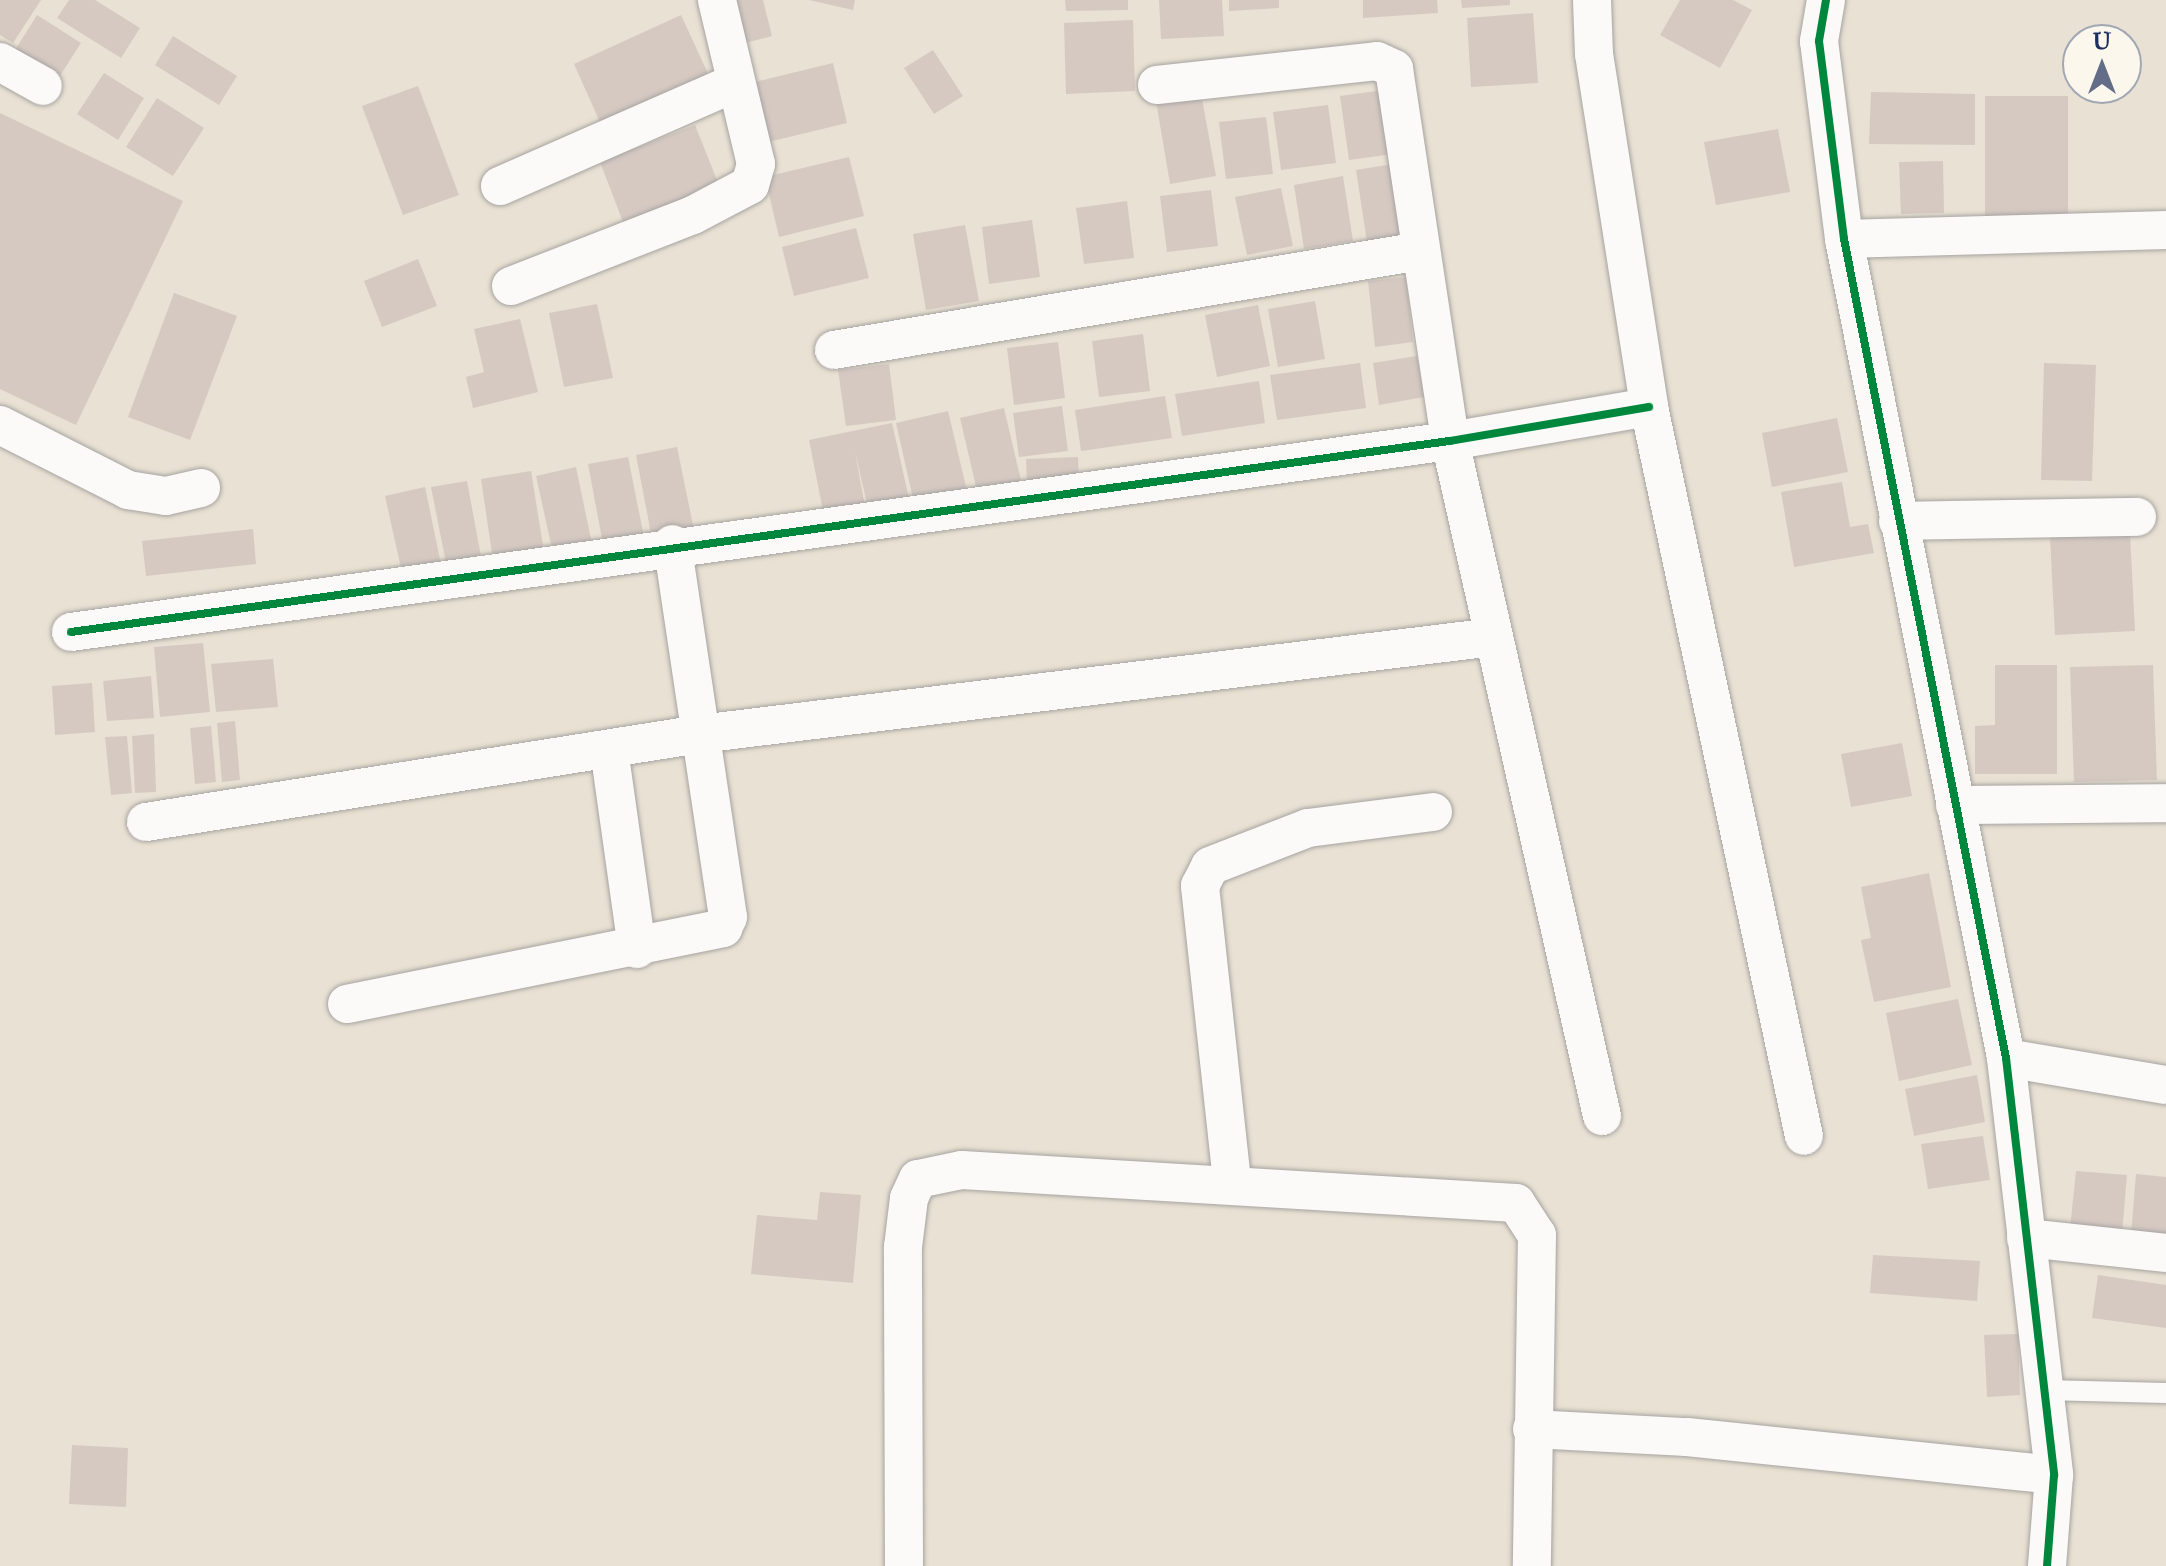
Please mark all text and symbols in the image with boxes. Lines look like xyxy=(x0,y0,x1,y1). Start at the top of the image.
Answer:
north arrow xyxy=(2062,24,2142,104)
text: U xyxy=(2093,28,2111,56)

